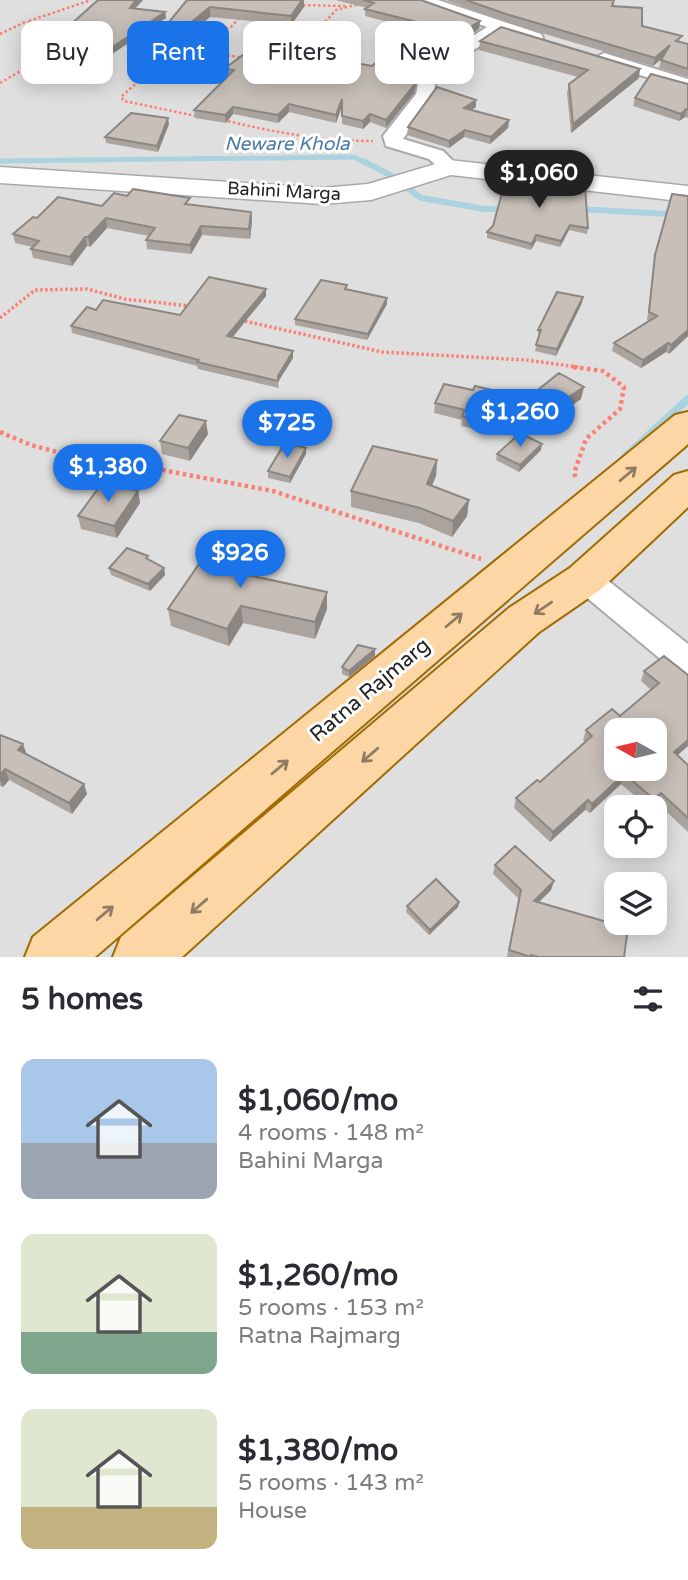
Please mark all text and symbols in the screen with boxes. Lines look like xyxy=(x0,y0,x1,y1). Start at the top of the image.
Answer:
chip: Buy xyxy=(21,21,113,84)
chip: Rent xyxy=(127,21,229,84)
chip: Filters xyxy=(243,21,361,84)
chip: New xyxy=(375,21,474,84)
water label: Neware Khola xyxy=(224,133,351,155)
pin: $1,060 xyxy=(482,150,596,210)
text: $1,060 xyxy=(500,159,578,187)
street label: Bahini Marga xyxy=(227,177,341,205)
pin: $1,260 xyxy=(463,390,577,449)
text: $1,260 xyxy=(481,398,559,426)
pin: $725 xyxy=(246,400,328,460)
text: $725 xyxy=(258,409,316,437)
pin: $1,380 xyxy=(51,444,165,504)
text: $1,380 xyxy=(69,453,147,481)
one-way arrow xyxy=(619,466,637,482)
pin: $926 xyxy=(199,530,281,590)
text: $926 xyxy=(211,539,269,567)
one-way arrow xyxy=(533,601,553,615)
one-way arrow xyxy=(444,612,462,628)
street label: Ratna Rajmarg xyxy=(305,633,435,747)
north arrow xyxy=(604,718,667,780)
map controls xyxy=(604,718,667,935)
one-way arrow xyxy=(362,747,379,764)
one-way arrow xyxy=(270,759,288,774)
button: locate xyxy=(604,795,667,858)
button: layers xyxy=(604,872,667,935)
one-way arrow xyxy=(190,898,208,914)
one-way arrow xyxy=(96,905,114,921)
icon: filters xyxy=(629,980,667,1018)
text: 5 homes xyxy=(21,981,143,1018)
text: $1,060/mo xyxy=(238,1082,398,1119)
icon: home xyxy=(77,1087,161,1171)
text: 4 rooms · 148 m² xyxy=(238,1119,424,1147)
text: Bahini Marga xyxy=(238,1147,383,1175)
text: $1,260/mo xyxy=(238,1257,398,1294)
icon: home xyxy=(77,1262,161,1346)
text: 5 rooms · 153 m² xyxy=(238,1294,424,1322)
text: Ratna Rajmarg xyxy=(238,1322,401,1350)
text: $1,380/mo xyxy=(238,1432,398,1469)
icon: home xyxy=(77,1437,161,1521)
text: 5 rooms · 143 m² xyxy=(238,1469,424,1497)
text: House xyxy=(238,1497,307,1525)

